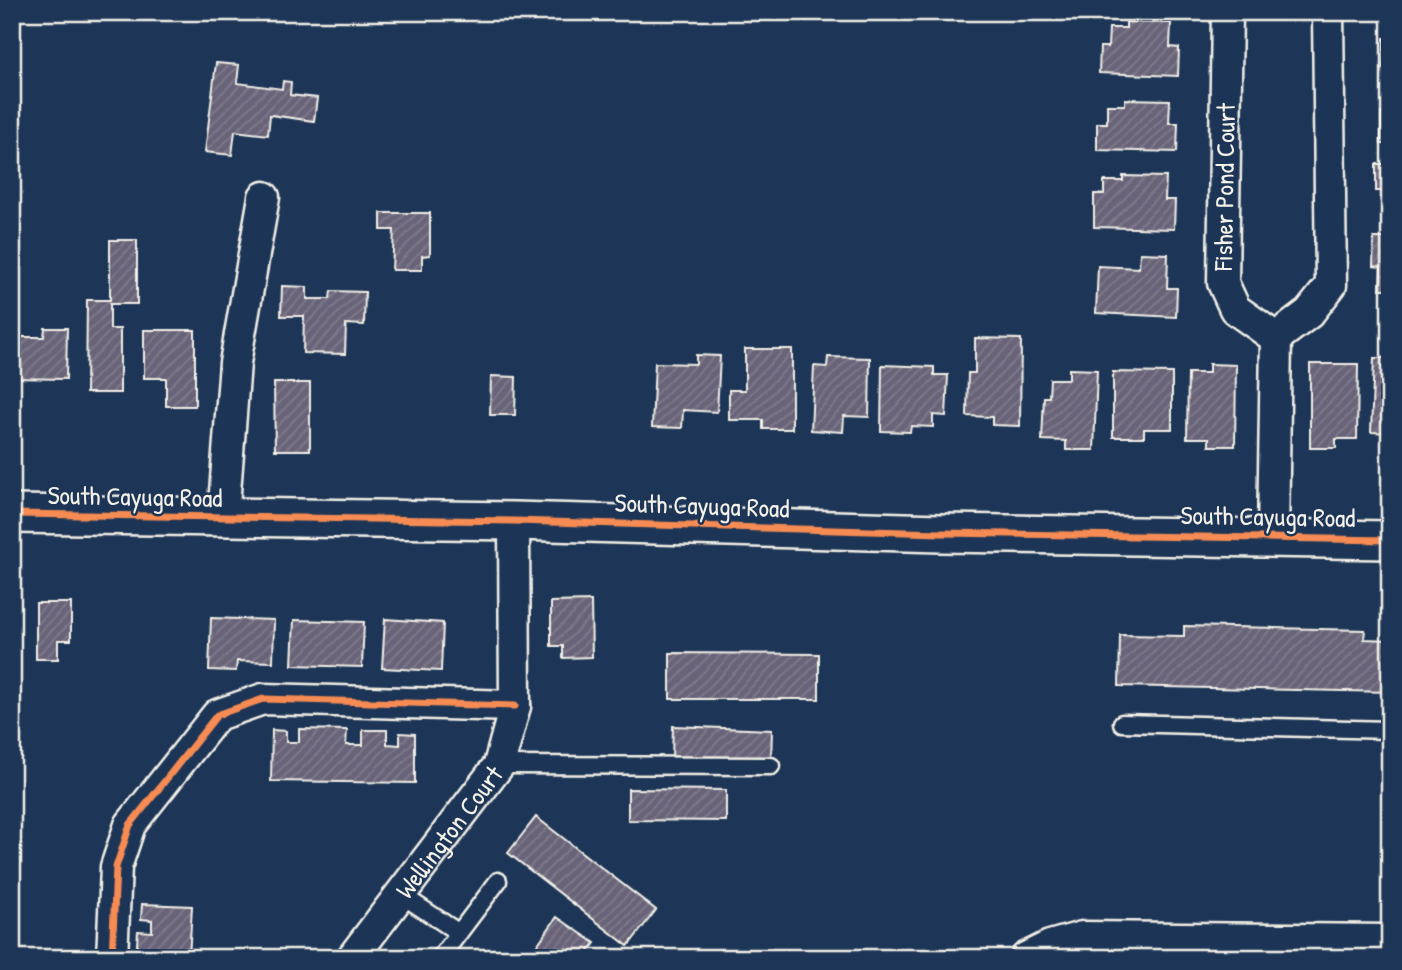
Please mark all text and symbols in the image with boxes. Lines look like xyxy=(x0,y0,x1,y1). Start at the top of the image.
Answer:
street label: Fisher Pond Court xyxy=(1205,102,1243,272)
street label: South Cayuga Road xyxy=(47,477,223,515)
street label: South Cayuga Road xyxy=(614,484,790,526)
street label: South Cayuga Road xyxy=(1180,497,1356,535)
street label: Wellington Court xyxy=(387,757,511,905)

